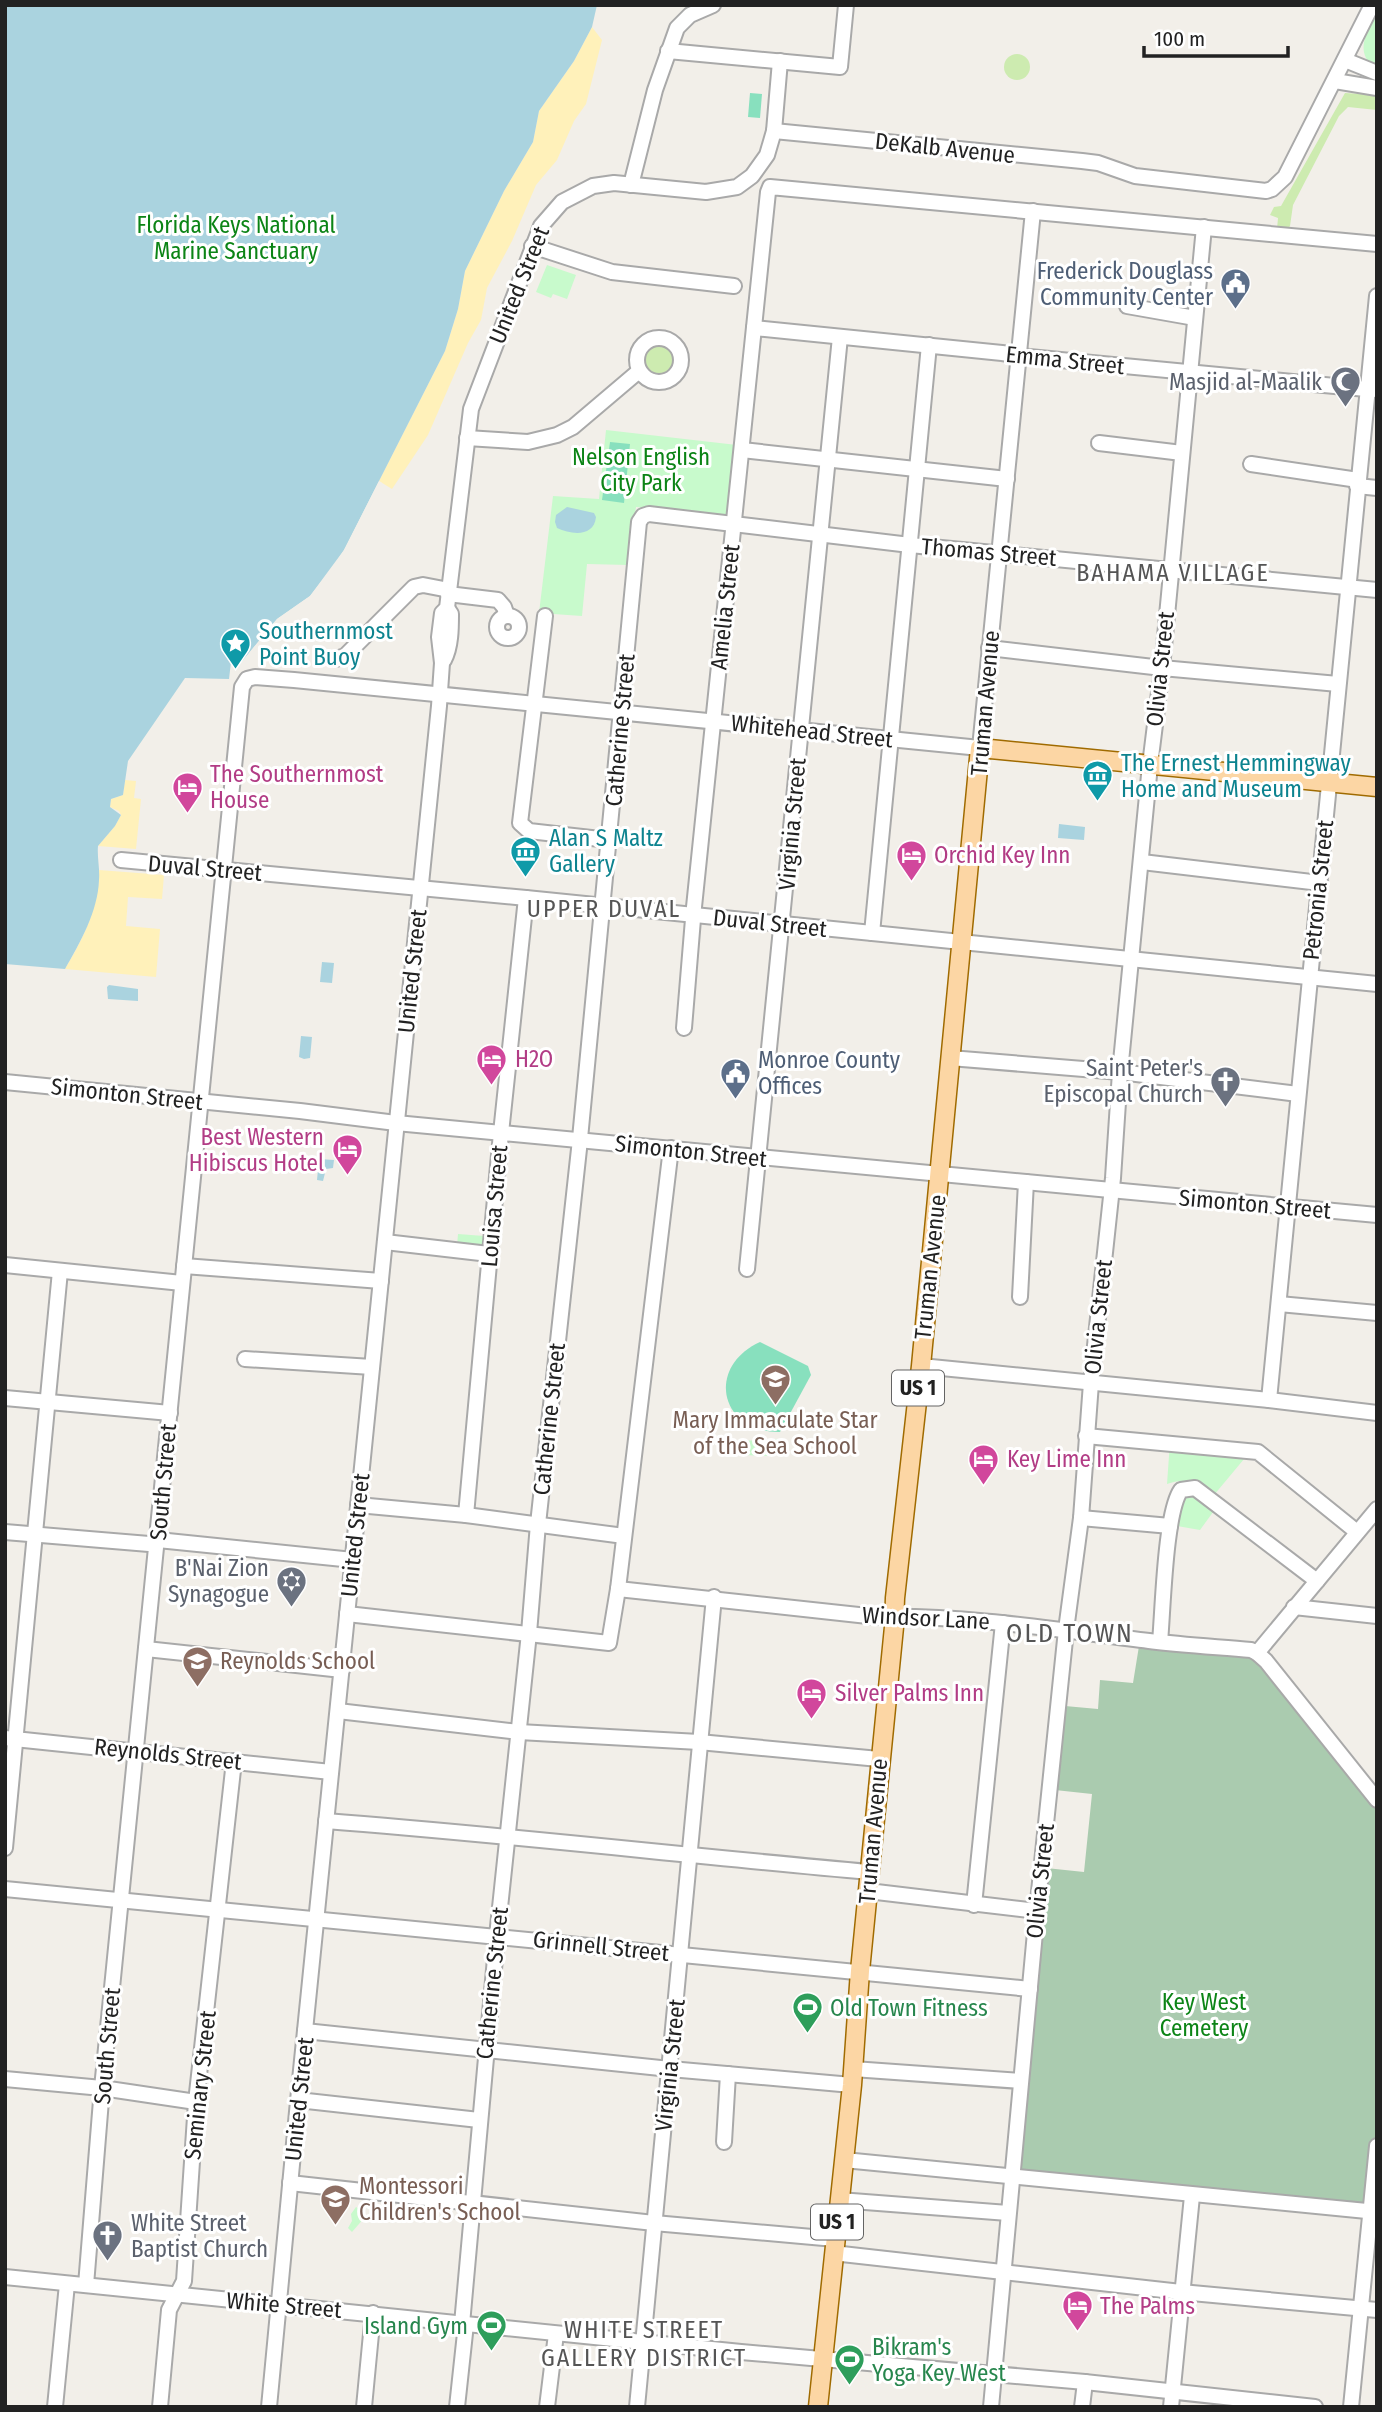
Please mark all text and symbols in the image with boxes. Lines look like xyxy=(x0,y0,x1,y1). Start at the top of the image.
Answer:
scale bar xyxy=(1144,14,1288,58)
text: 100 m xyxy=(1154,26,1205,52)
street label: DeKalb Avenue xyxy=(874,127,1016,169)
park label: Florida Keys National Marine Sanctuary xyxy=(136,211,336,265)
street label: United Street xyxy=(483,222,555,348)
place label: Frederick Douglass Community Center xyxy=(1037,257,1213,311)
public building icon: Frederick Douglass Community Center xyxy=(1219,267,1253,311)
street label: Emma Street xyxy=(1004,340,1126,380)
mosque icon: Masjid al-Maalik xyxy=(1328,365,1362,409)
place label: Masjid al-Maalik xyxy=(1169,368,1322,396)
park label: Nelson English City Park xyxy=(572,443,710,497)
street label: Thomas Street xyxy=(920,532,1058,572)
street label: Amelia Street xyxy=(704,542,746,671)
district label: BAHAMA VILLAGE xyxy=(1076,559,1270,587)
street label: Olivia Street xyxy=(1140,610,1180,728)
place label: Southernmost Point Buoy xyxy=(259,617,393,671)
place icon: Southernmost Point Buoy xyxy=(219,627,253,671)
street label: Truman Avenue xyxy=(965,629,1005,777)
street label: Catherine Street xyxy=(599,652,641,807)
street label: Whitehead Street xyxy=(730,709,895,753)
place label: The Ernest Hemmingway Home and Museum xyxy=(1121,749,1351,803)
street label: Virginia Street xyxy=(772,756,812,891)
museum icon: The Ernest Hemmingway Home and Museum xyxy=(1081,759,1115,803)
place label: The Southernmost House xyxy=(210,760,384,814)
hotel icon: The Southernmost House xyxy=(170,770,204,814)
street label: Petronia Street xyxy=(1297,818,1339,962)
place label: Alan S Maltz Gallery xyxy=(549,824,663,878)
museum icon: Alan S Maltz Gallery xyxy=(509,834,543,878)
hotel icon: Orchid Key Inn xyxy=(894,838,928,882)
place label: Orchid Key Inn xyxy=(934,841,1070,869)
street label: Duval Street xyxy=(147,849,264,887)
district label: UPPER DUVAL xyxy=(527,895,681,923)
street label: Duval Street xyxy=(712,903,829,943)
street label: United Street xyxy=(392,907,432,1034)
hotel icon: H2O xyxy=(475,1042,509,1086)
place label: H2O xyxy=(515,1045,553,1073)
place label: Monroe County Offices xyxy=(758,1046,901,1100)
place label: Saint Peter's Episcopal Church xyxy=(1044,1054,1203,1108)
public building icon: Monroe County Offices xyxy=(718,1056,752,1100)
church icon: Saint Peter's Episcopal Church xyxy=(1209,1064,1243,1108)
street label: Simonton Street xyxy=(50,1072,205,1116)
place label: Best Western Hibiscus Hotel xyxy=(189,1123,324,1177)
street label: Simonton Street xyxy=(614,1129,769,1173)
hotel icon: Best Western Hibiscus Hotel xyxy=(330,1133,364,1177)
street label: Louisa Street xyxy=(475,1143,513,1268)
street label: Simonton Street xyxy=(1178,1183,1333,1225)
street label: Truman Avenue xyxy=(908,1193,952,1341)
street label: Olivia Street xyxy=(1078,1258,1118,1376)
street label: Catherine Street xyxy=(527,1341,571,1497)
school or university icon: Mary Immaculate Star of the Sea School xyxy=(758,1362,792,1406)
road number: US 1 xyxy=(892,1370,944,1406)
place label: Mary Immaculate Star of the Sea School xyxy=(673,1406,877,1460)
street label: South Street xyxy=(144,1422,182,1542)
hotel icon: Key Lime Inn xyxy=(967,1442,1001,1486)
place label: Key Lime Inn xyxy=(1007,1445,1127,1473)
street label: United Street xyxy=(335,1471,375,1598)
place label: B'Nai Zion Synagogue xyxy=(168,1554,269,1608)
synagogue icon: B'Nai Zion Synagogue xyxy=(275,1564,309,1608)
street label: Windsor Lane xyxy=(862,1601,990,1635)
district label: OLD TOWN xyxy=(1006,1618,1134,1649)
school or university icon: Reynolds School xyxy=(180,1644,214,1688)
place label: Reynolds School xyxy=(220,1647,375,1675)
hotel icon: Silver Palms Inn xyxy=(795,1676,829,1720)
place label: Silver Palms Inn xyxy=(835,1679,984,1707)
street label: Reynolds Street xyxy=(93,1732,244,1776)
street label: Truman Avenue xyxy=(853,1757,893,1905)
street label: Olivia Street xyxy=(1020,1822,1060,1940)
street label: Catherine Street xyxy=(470,1905,514,2061)
street label: Grinnell Street xyxy=(532,1925,671,1967)
street label: South Street xyxy=(88,1986,126,2106)
park label: Key West Cemetery xyxy=(1160,1988,1249,2042)
sports icon: Old Town Fitness xyxy=(790,1991,824,2035)
place label: Old Town Fitness xyxy=(830,1994,988,2022)
street label: Virginia Street xyxy=(649,1997,691,2133)
street label: Seminary Street xyxy=(178,2009,222,2161)
street label: United Street xyxy=(279,2035,319,2162)
place label: Montessori Children's School xyxy=(359,2172,521,2226)
school or university icon: Montessori Children's School xyxy=(319,2182,353,2226)
road number: US 1 xyxy=(811,2204,863,2240)
place label: White Street Baptist Church xyxy=(131,2209,268,2263)
church icon: White Street Baptist Church xyxy=(91,2219,125,2263)
street label: White Street xyxy=(225,2286,343,2324)
hotel icon: The Palms xyxy=(1060,2289,1094,2333)
place label: The Palms xyxy=(1100,2292,1195,2320)
sports icon: Island Gym xyxy=(474,2309,508,2353)
place label: Island Gym xyxy=(364,2312,468,2340)
district label: WHITE STREET GALLERY DISTRICT xyxy=(541,2316,747,2372)
place label: Bikram's Yoga Key West xyxy=(872,2333,1006,2387)
sports icon: Bikram's Yoga Key West xyxy=(832,2343,866,2387)

